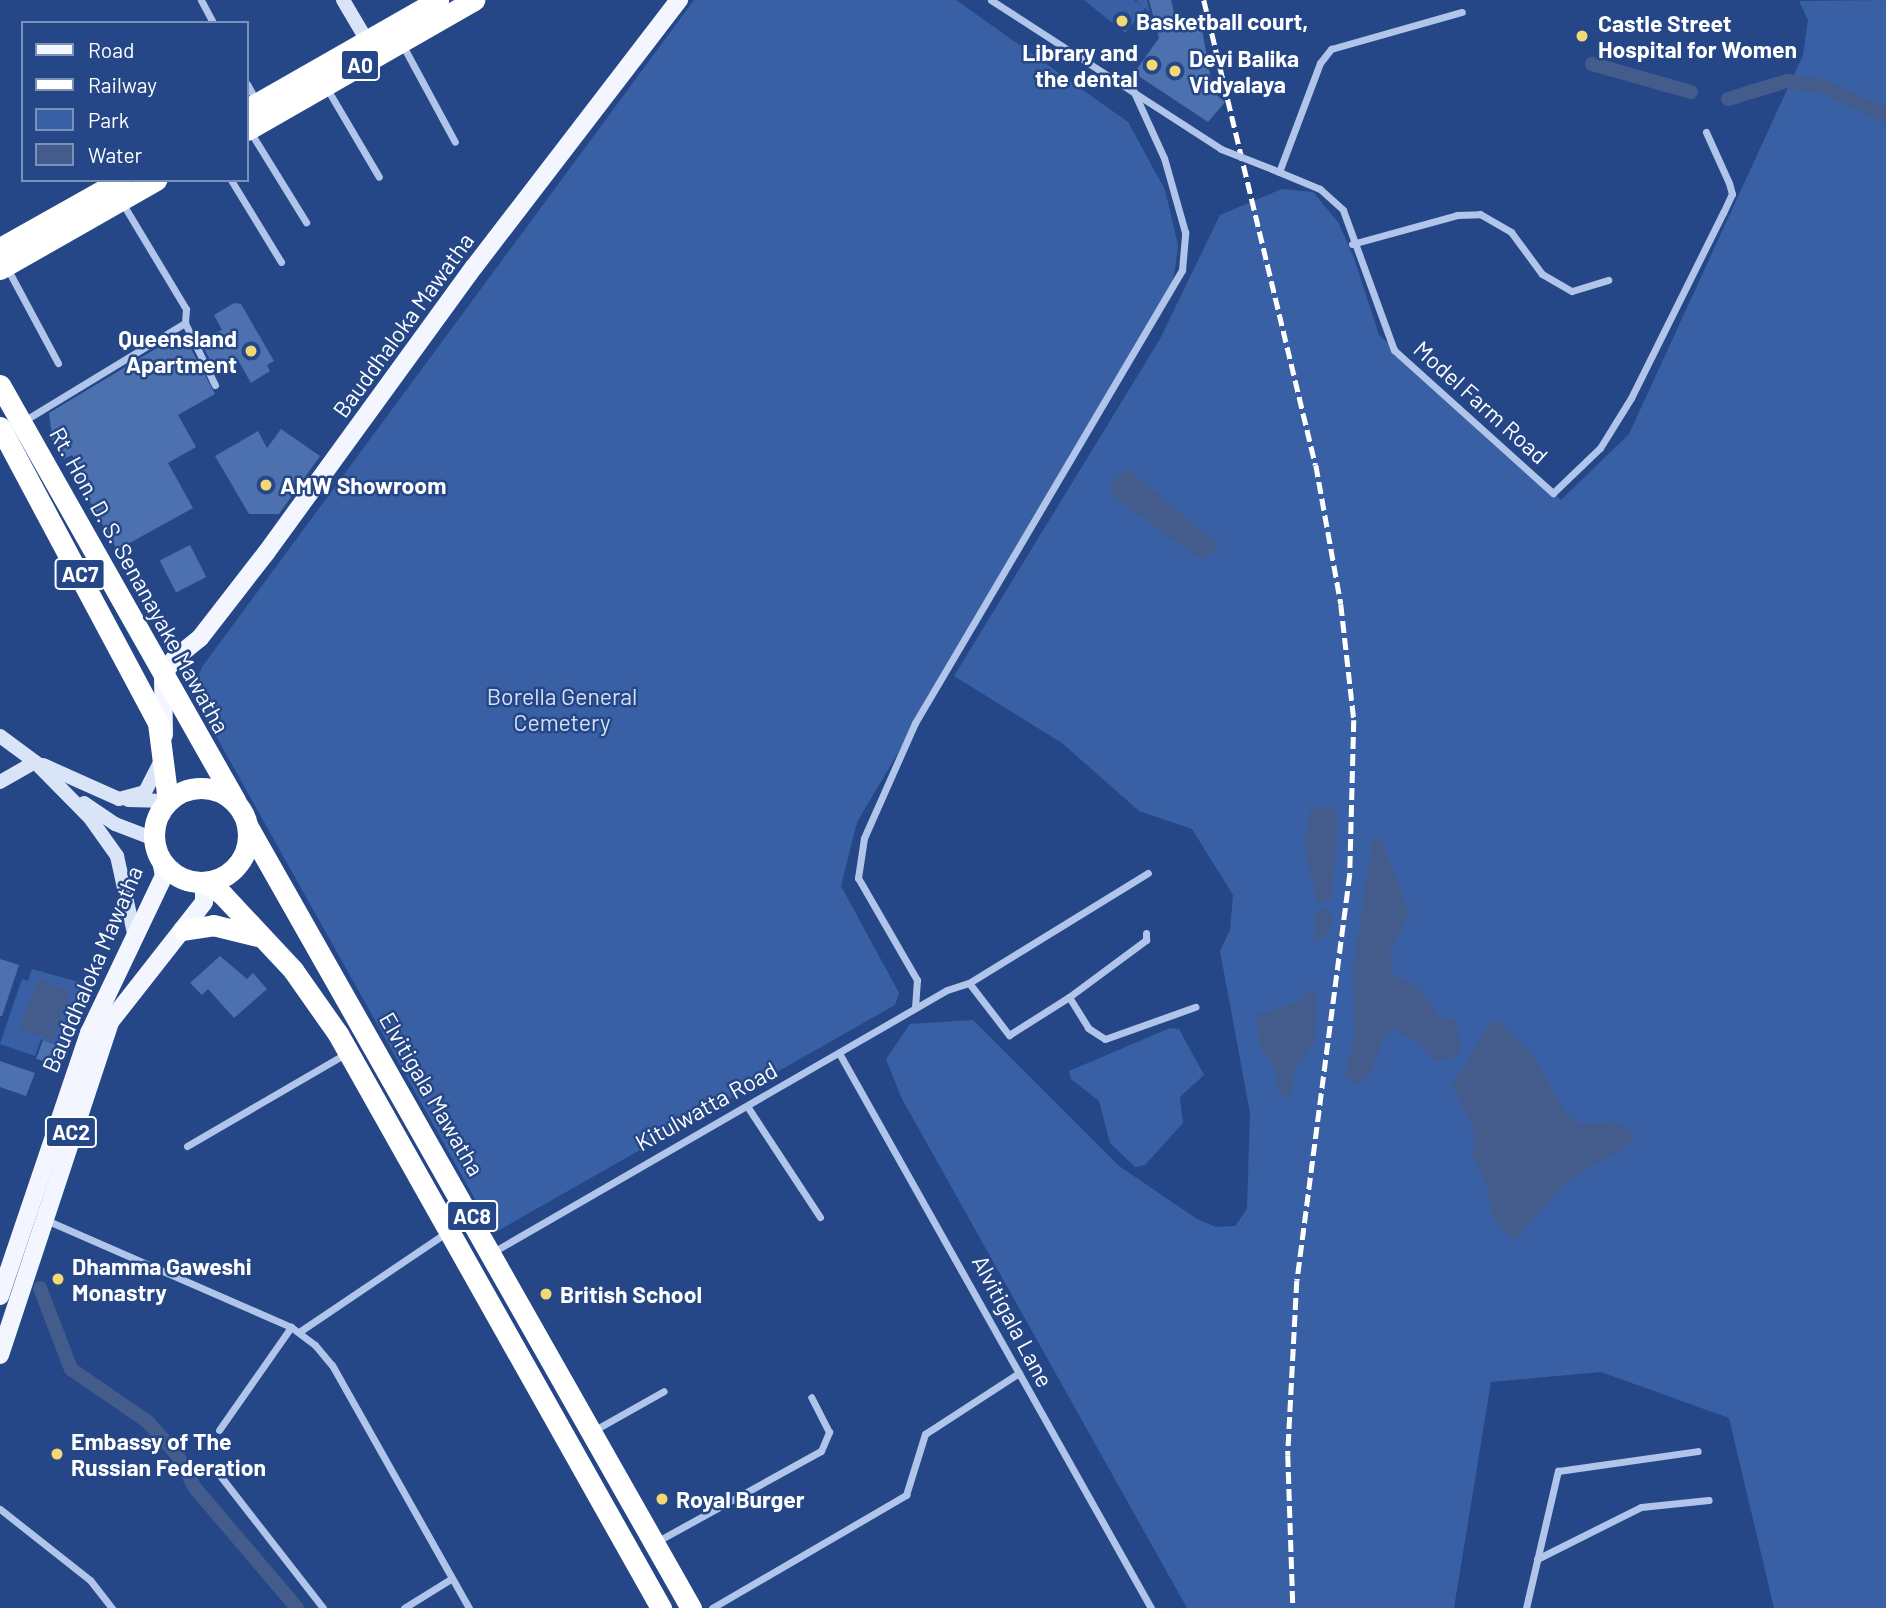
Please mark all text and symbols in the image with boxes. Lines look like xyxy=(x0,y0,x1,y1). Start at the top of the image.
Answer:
place label: Basketball court, xyxy=(1136,7,1308,35)
place label: Castle Street Hospital for Women xyxy=(1598,9,1797,63)
marker: Basketball court, xyxy=(1114,13,1130,29)
legend xyxy=(21,21,248,182)
marker: Castle Street Hospital for Women xyxy=(1572,26,1592,46)
text: Road xyxy=(88,37,134,62)
place label: Library and the dental xyxy=(1022,38,1138,92)
place label: Devi Balika Vidyalaya xyxy=(1189,44,1299,98)
road number: A0 xyxy=(339,48,381,82)
marker: Library and the dental xyxy=(1144,57,1160,73)
marker: Devi Balika Vidyalaya xyxy=(1167,63,1183,79)
text: Railway xyxy=(88,72,157,97)
text: Park xyxy=(88,107,129,132)
text: Water xyxy=(88,142,142,167)
street label: Bauddhaloka Mawatha xyxy=(327,227,479,423)
place label: Queensland Apartment xyxy=(118,324,237,378)
street label: Model Farm Road xyxy=(1408,335,1554,469)
marker: Queensland Apartment xyxy=(243,343,259,359)
street label: Rt. Hon. D. S. Senanayake Mawatha xyxy=(44,422,236,738)
place label: AMW Showroom xyxy=(280,471,446,499)
marker: AMW Showroom xyxy=(258,477,274,493)
road number: AC7 xyxy=(54,556,106,592)
park label: Borella General Cemetery xyxy=(487,682,637,736)
street label: Bauddhaloka Mawatha xyxy=(36,862,148,1076)
street label: Elvitigala Mawatha xyxy=(374,1007,490,1181)
street label: Kitulwatta Road xyxy=(630,1056,782,1156)
road number: AC2 xyxy=(45,1114,97,1150)
road number: AC8 xyxy=(446,1198,498,1234)
street label: Alvitigala Lane xyxy=(967,1250,1059,1392)
place label: Dhamma Gaweshi Monastry xyxy=(72,1252,252,1306)
marker: Dhamma Gaweshi Monastry xyxy=(50,1271,66,1287)
place label: British School xyxy=(560,1280,702,1308)
marker: British School xyxy=(538,1286,554,1302)
place label: Embassy of The Russian Federation xyxy=(71,1427,266,1481)
marker: Embassy of The Russian Federation xyxy=(49,1446,65,1462)
place label: Royal Burger xyxy=(676,1485,805,1513)
marker: Royal Burger xyxy=(654,1491,670,1507)

